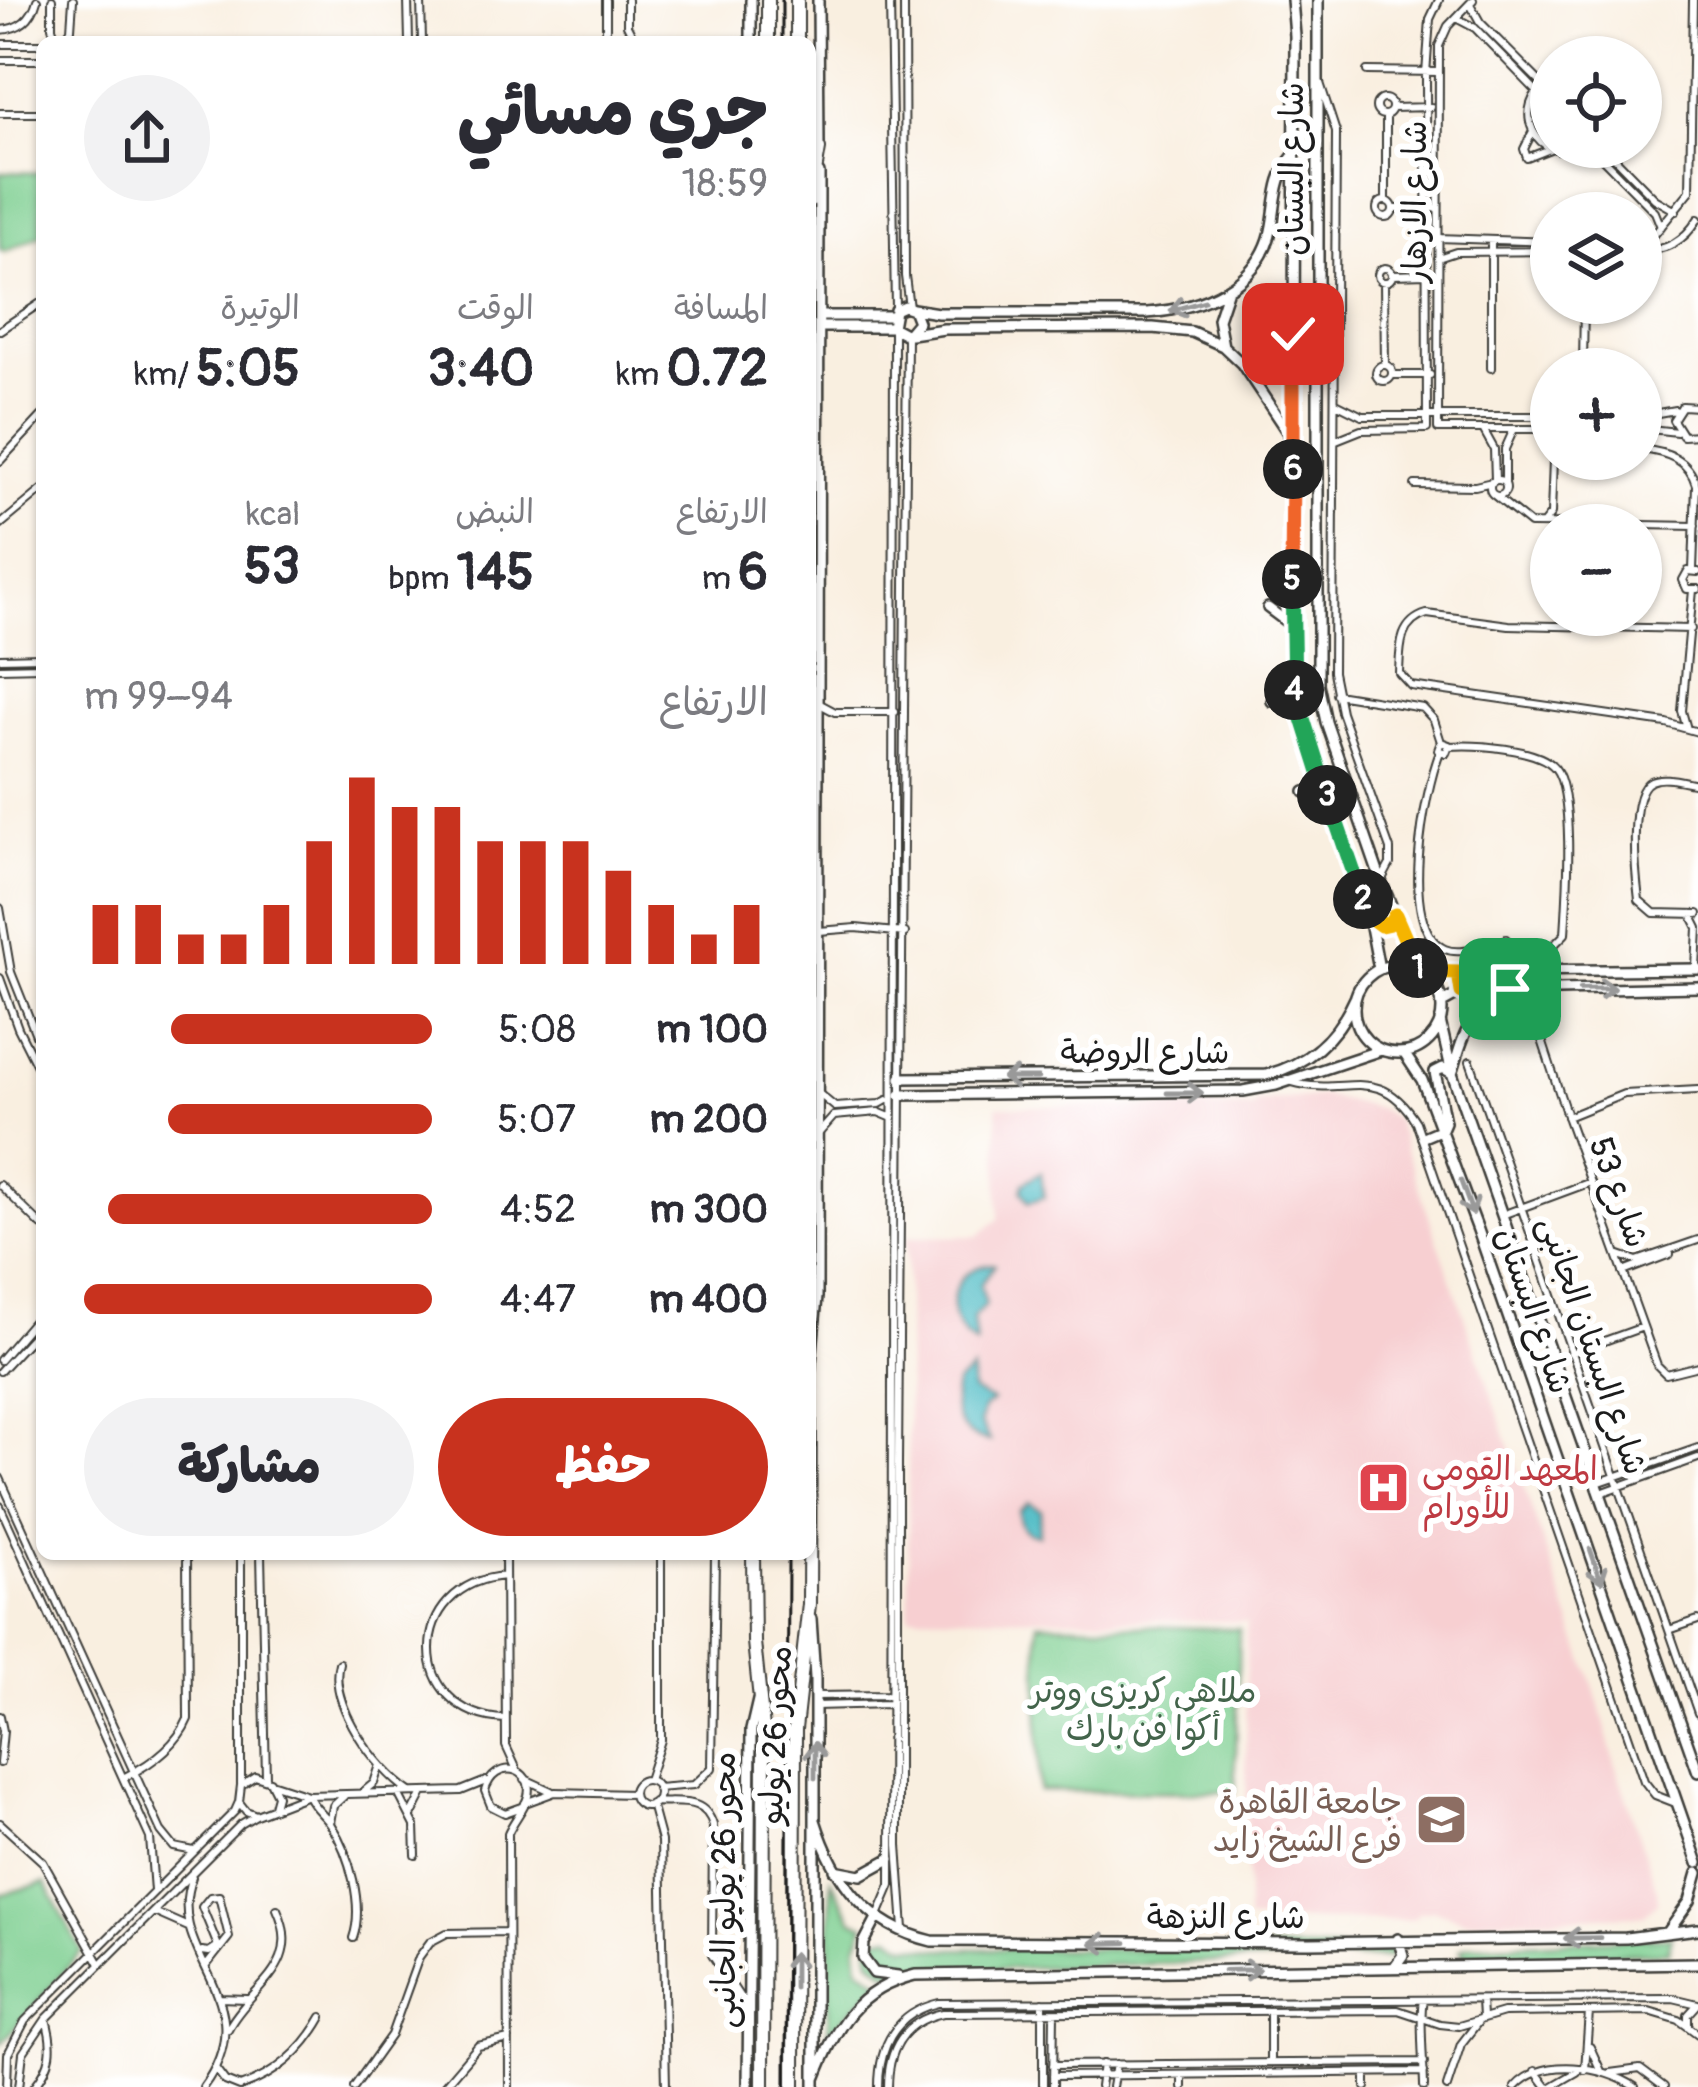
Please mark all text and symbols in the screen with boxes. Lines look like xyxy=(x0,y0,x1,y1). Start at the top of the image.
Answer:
map controls xyxy=(1530,36,1662,636)
button: locate xyxy=(1530,36,1662,168)
text: جري مسائي xyxy=(458,72,768,155)
button: share xyxy=(84,75,210,201)
street label: شارع البستان xyxy=(1272,82,1315,256)
street label: شارع الازهار xyxy=(1395,121,1438,284)
text: 18:59 xyxy=(681,159,768,208)
button: layers xyxy=(1530,192,1662,324)
pin xyxy=(1242,283,1344,385)
text: الوتيرة xyxy=(220,288,300,329)
text: الوقت xyxy=(457,288,534,329)
text: المسافة xyxy=(674,288,768,329)
one-way arrow xyxy=(1169,296,1207,318)
icon: check xyxy=(1260,301,1326,367)
text: 5:05 xyxy=(196,337,300,401)
text: 3:40 xyxy=(428,337,534,401)
text: 0.72 xyxy=(667,337,768,401)
button: + xyxy=(1530,348,1662,480)
text: /km xyxy=(134,354,196,395)
text: km xyxy=(616,354,667,395)
pin: 6 xyxy=(1263,439,1323,499)
text: 6 xyxy=(1283,448,1303,489)
text: النبض xyxy=(455,492,534,533)
text: الارتفاع xyxy=(675,492,768,533)
text: kcal xyxy=(246,494,300,535)
button: − xyxy=(1530,504,1662,636)
text: 53 xyxy=(244,535,300,599)
text: 145 xyxy=(457,541,534,605)
text: 6 xyxy=(738,541,768,605)
pin: 5 xyxy=(1262,549,1322,609)
text: bpm xyxy=(389,558,457,599)
text: m xyxy=(702,558,738,599)
text: 5 xyxy=(1283,558,1301,599)
pin: 4 xyxy=(1264,660,1324,720)
text: 4 xyxy=(1284,669,1304,710)
text: 94–99 m xyxy=(84,672,233,721)
text: الارتفاع xyxy=(659,678,768,727)
pin: 3 xyxy=(1297,765,1357,825)
text: 3 xyxy=(1318,774,1336,815)
pin: 2 xyxy=(1333,869,1393,929)
text: 2 xyxy=(1354,878,1372,919)
pin: 1 xyxy=(1388,938,1448,998)
pin xyxy=(1459,938,1561,1040)
text: 1 xyxy=(1412,947,1424,988)
icon: arrive xyxy=(1477,956,1543,1022)
one-way arrow xyxy=(1577,977,1616,1000)
text: 5:08 xyxy=(498,1005,576,1054)
text: 100 m xyxy=(656,1005,768,1054)
street label: شارع الروضة xyxy=(1061,1032,1229,1075)
one-way arrow xyxy=(1001,1067,1040,1089)
one-way arrow xyxy=(1165,1082,1204,1104)
text: 5:07 xyxy=(497,1095,576,1144)
text: 200 m xyxy=(650,1095,768,1144)
street label: شارع 53 xyxy=(1578,1132,1658,1254)
one-way arrow xyxy=(1458,1179,1479,1216)
text: 4:52 xyxy=(500,1185,576,1234)
text: 300 m xyxy=(650,1185,768,1234)
street label: شارع البستان الجانبى xyxy=(1527,1211,1656,1481)
street label: شارع البستان xyxy=(1484,1222,1581,1400)
text: 4:47 xyxy=(500,1275,576,1324)
text: 400 m xyxy=(649,1275,768,1324)
button: مشاركة xyxy=(84,1398,414,1536)
button: حفظ xyxy=(438,1398,768,1536)
place label: المعهد القومى للأورام xyxy=(1422,1449,1598,1532)
hospital icon: المعهد القومى للأورام xyxy=(1355,1459,1411,1515)
one-way arrow xyxy=(1587,1546,1608,1583)
street label: محور 26 يوليو xyxy=(750,1644,801,1828)
park label: ملاهى كريزى ووتر أكوا فن بارك xyxy=(1027,1671,1256,1750)
one-way arrow xyxy=(804,1741,826,1780)
street label: محور 26 يوليو الجانبى xyxy=(704,1752,745,2028)
place label: جامعة القاهرة فرع الشيخ زايد xyxy=(1213,1782,1402,1863)
school or university icon: جامعة القاهرة فرع الشيخ زايد xyxy=(1413,1792,1469,1848)
street label: شارع النزهة xyxy=(1147,1897,1305,1940)
one-way arrow xyxy=(1563,1927,1602,1950)
one-way arrow xyxy=(1089,1932,1128,1955)
one-way arrow xyxy=(783,1951,805,1990)
one-way arrow xyxy=(1222,1959,1261,1982)

